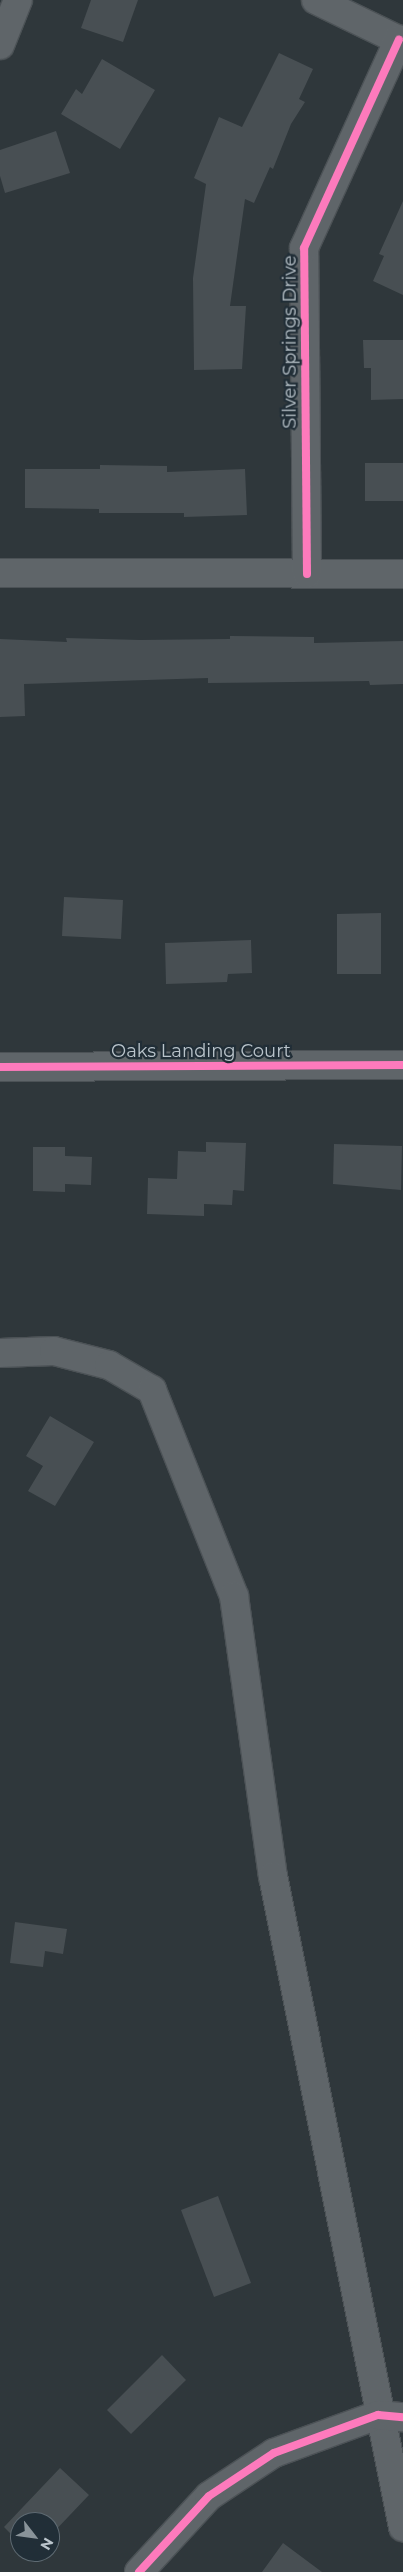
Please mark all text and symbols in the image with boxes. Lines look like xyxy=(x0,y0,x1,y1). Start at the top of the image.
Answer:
street label: Silver Springs Drive xyxy=(279,255,301,429)
street label: Oaks Landing Court xyxy=(111,1040,291,1062)
north arrow xyxy=(10,2512,60,2562)
text: N xyxy=(37,2535,58,2553)

